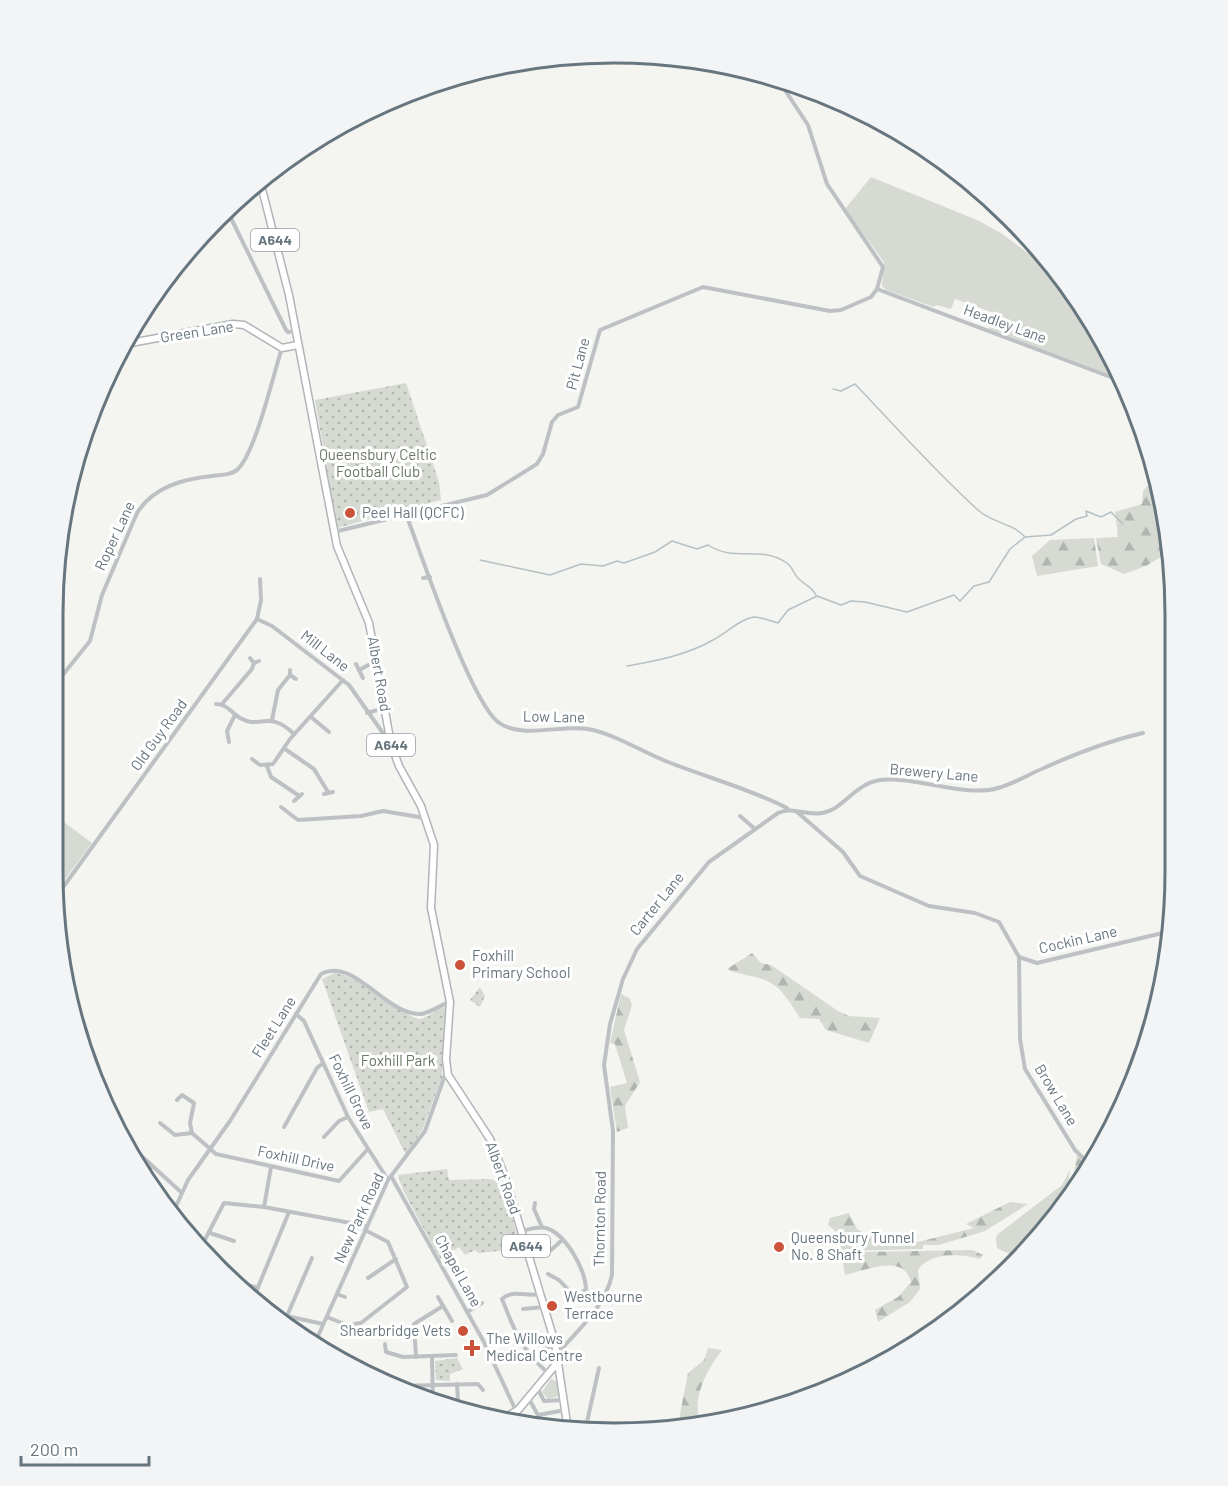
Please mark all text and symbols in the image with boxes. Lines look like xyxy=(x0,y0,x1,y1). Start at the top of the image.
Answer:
road number: A644 xyxy=(251,229,299,251)
street label: Headley Lane xyxy=(961,300,1049,346)
street label: Green Lane xyxy=(159,316,235,346)
street label: Pit Lane xyxy=(561,336,593,392)
park label: Queensbury Celtic Football Club xyxy=(319,445,437,480)
street label: Roper Lane xyxy=(90,498,138,573)
place label: Peel Hall (QCFC) xyxy=(362,503,464,521)
marker: Peel Hall (QCFC) xyxy=(343,506,357,520)
street label: Mill Lane xyxy=(298,626,353,675)
street label: Albert Road xyxy=(365,635,395,713)
street label: Old Guy Road xyxy=(126,695,190,774)
street label: Low Lane xyxy=(523,706,585,726)
road number: A644 xyxy=(367,734,415,756)
street label: Brewery Lane xyxy=(889,759,979,785)
street label: Carter Lane xyxy=(625,868,687,939)
street label: Cockin Lane xyxy=(1037,921,1119,957)
place label: Foxhill Primary School xyxy=(472,946,570,981)
marker: Foxhill Primary School xyxy=(453,958,467,972)
street label: Fleet Lane xyxy=(247,993,299,1060)
street label: Foxhill Grove xyxy=(326,1051,378,1132)
park label: Foxhill Park xyxy=(361,1051,436,1069)
street label: Brow Lane xyxy=(1031,1060,1082,1129)
street label: Albert Road xyxy=(482,1139,525,1216)
street label: Foxhill Drive xyxy=(256,1141,336,1175)
street label: New Park Road xyxy=(329,1170,387,1266)
street label: Thornton Road xyxy=(589,1171,609,1267)
place label: Queensbury Tunnel No. 8 Shaft xyxy=(791,1228,914,1263)
street label: Chapel Lane xyxy=(432,1231,486,1310)
road number: A644 xyxy=(502,1235,550,1257)
marker: Queensbury Tunnel No. 8 Shaft xyxy=(772,1240,786,1254)
place label: Westbourne Terrace xyxy=(564,1287,643,1322)
marker: Westbourne Terrace xyxy=(545,1299,559,1313)
place label: Shearbridge Vets xyxy=(340,1321,451,1339)
marker: Shearbridge Vets xyxy=(456,1324,470,1338)
place label: The Willows Medical Centre xyxy=(486,1329,583,1364)
marker: The Willows Medical Centre xyxy=(463,1339,481,1357)
scale bar xyxy=(21,1429,148,1467)
text: 200 m xyxy=(30,1438,78,1460)

